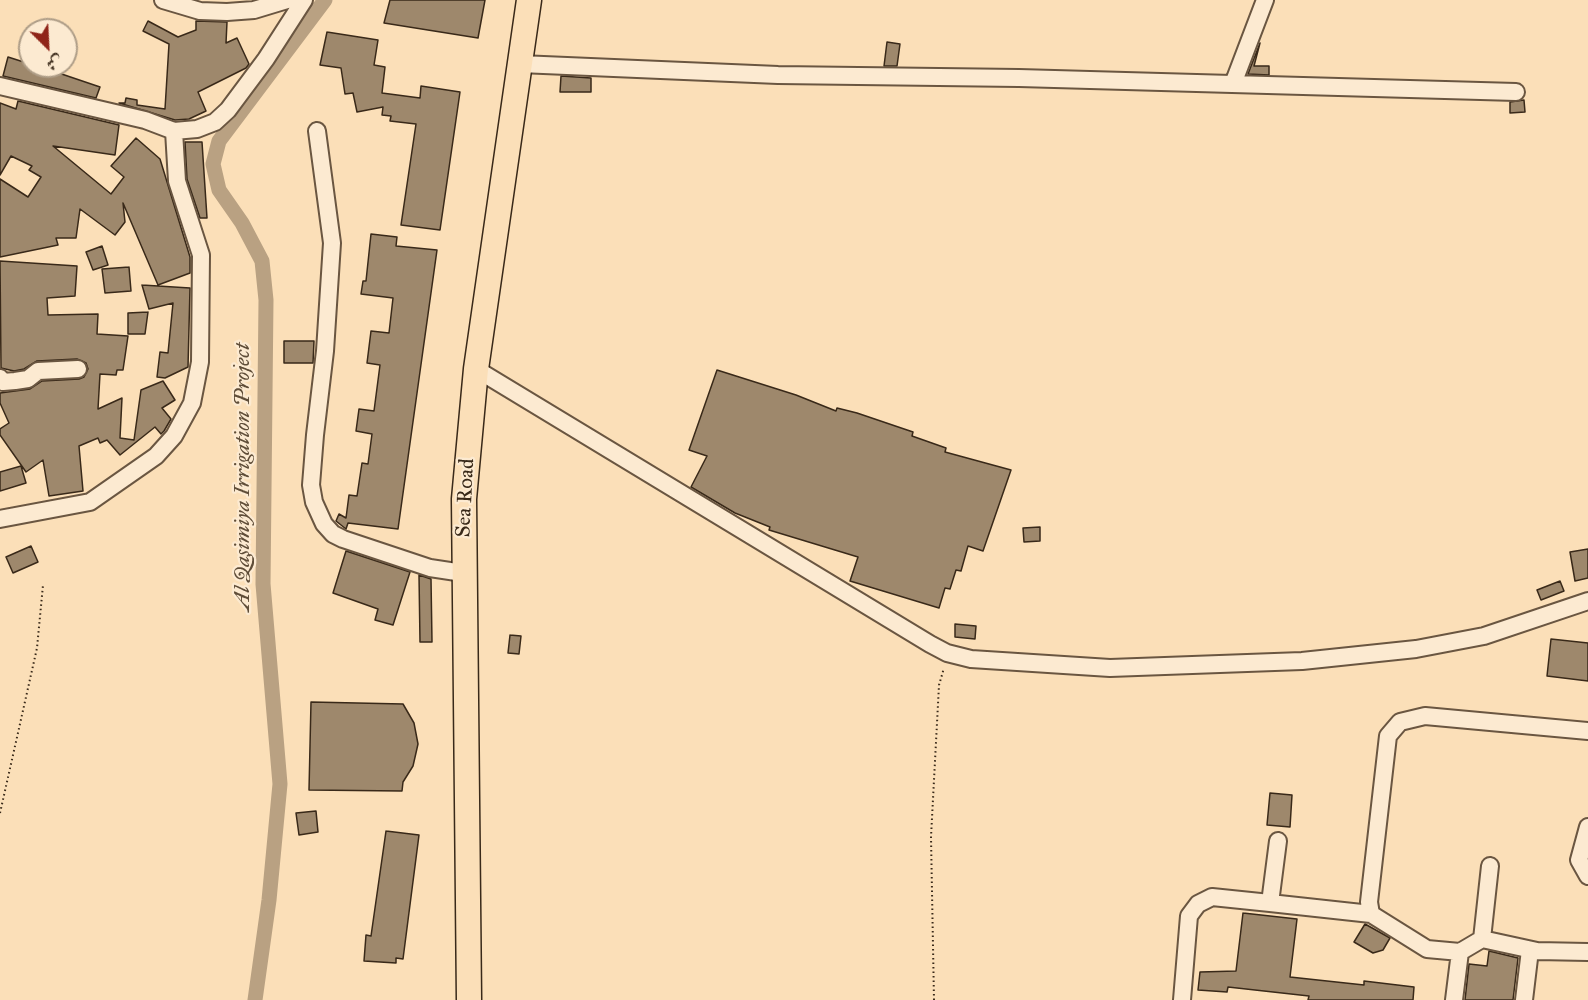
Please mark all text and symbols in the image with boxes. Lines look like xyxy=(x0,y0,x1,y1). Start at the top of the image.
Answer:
north arrow xyxy=(18,18,78,78)
text: ش xyxy=(44,51,66,75)
water label: Al Qasimiya Irrigation Project xyxy=(231,343,257,611)
street label: Sea Road xyxy=(451,458,481,538)

